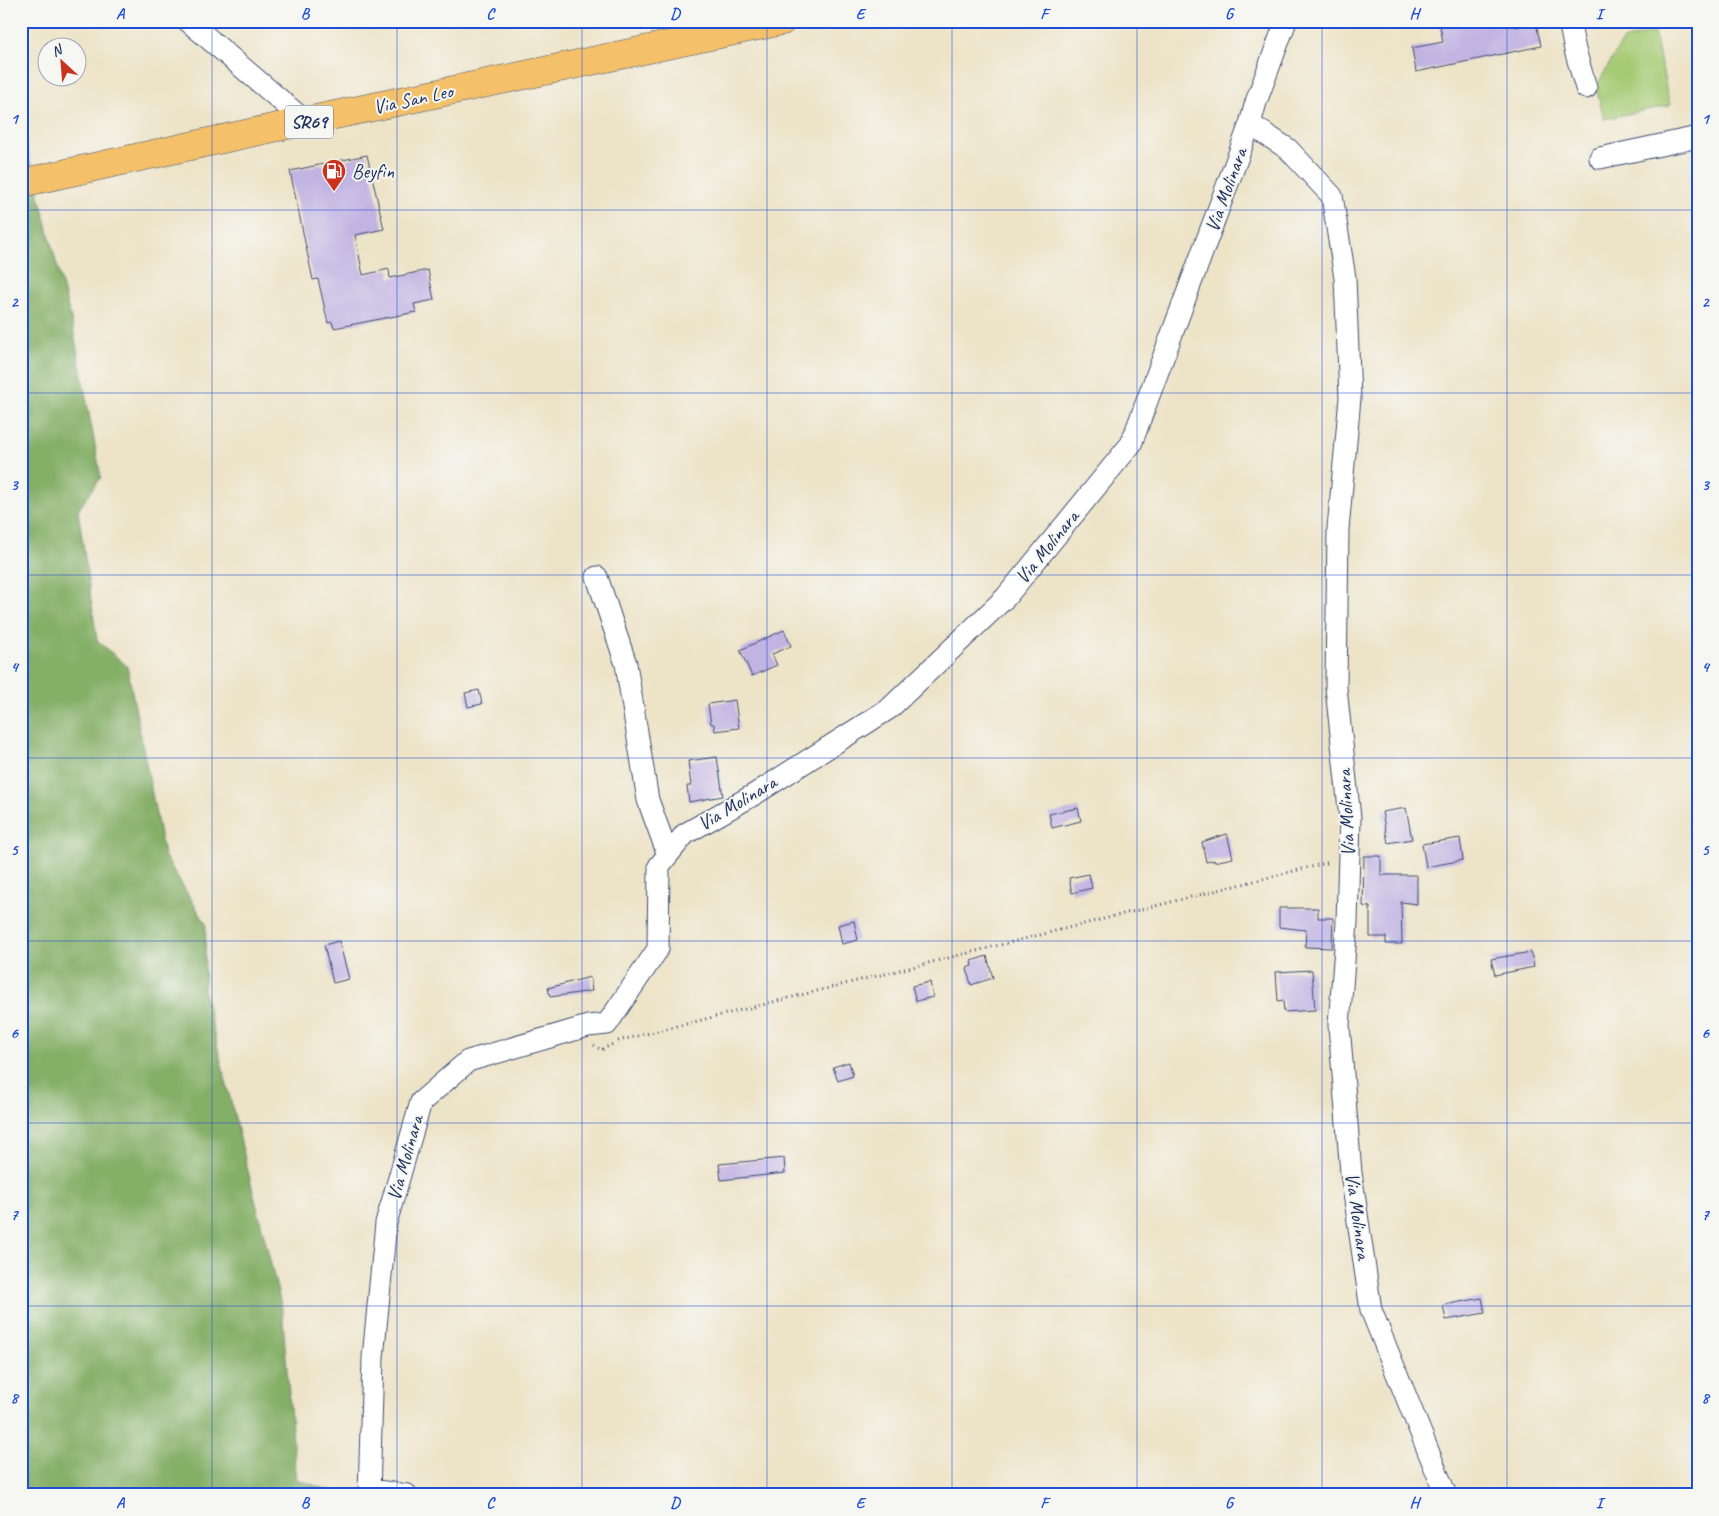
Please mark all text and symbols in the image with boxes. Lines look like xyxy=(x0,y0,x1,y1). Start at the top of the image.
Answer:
text: A xyxy=(116,4,126,24)
text: B xyxy=(301,4,311,24)
text: C xyxy=(486,4,496,24)
text: D xyxy=(670,4,681,24)
text: E xyxy=(856,4,867,24)
text: F xyxy=(1040,4,1051,24)
text: G xyxy=(1225,4,1235,24)
text: H xyxy=(1409,4,1421,24)
text: I xyxy=(1596,4,1606,24)
north arrow xyxy=(38,38,88,88)
text: N xyxy=(49,40,66,60)
street label: Via San Leo xyxy=(371,78,457,120)
road number: SR69 xyxy=(285,105,333,138)
text: 1 xyxy=(10,109,19,129)
text: 1 xyxy=(1701,109,1710,129)
street label: Via Molinara xyxy=(1199,143,1253,235)
fuel station icon: Beyfin xyxy=(321,158,347,192)
place label: Beyfin xyxy=(352,159,395,184)
text: 2 xyxy=(10,292,19,312)
text: 2 xyxy=(1701,292,1710,312)
text: 3 xyxy=(10,475,19,495)
text: 3 xyxy=(1701,475,1710,495)
street label: Via Molinara xyxy=(1010,504,1085,589)
text: 4 xyxy=(10,657,19,677)
text: 4 xyxy=(1701,657,1710,677)
street label: Via Molinara xyxy=(1331,767,1361,857)
street label: Via Molinara xyxy=(693,769,782,836)
text: 5 xyxy=(11,840,20,860)
text: 5 xyxy=(1702,840,1711,860)
text: 6 xyxy=(10,1023,19,1043)
text: 6 xyxy=(1701,1023,1710,1043)
street label: Via Molinara xyxy=(381,1111,430,1203)
street label: Via Molinara xyxy=(1340,1171,1377,1263)
text: 7 xyxy=(10,1205,19,1225)
text: 7 xyxy=(1701,1205,1710,1225)
text: 8 xyxy=(10,1388,19,1408)
text: 8 xyxy=(1701,1388,1710,1408)
text: A xyxy=(116,1493,126,1513)
text: B xyxy=(301,1493,311,1513)
text: C xyxy=(486,1493,496,1513)
text: D xyxy=(670,1493,681,1513)
text: E xyxy=(856,1493,867,1513)
text: F xyxy=(1040,1493,1051,1513)
text: G xyxy=(1225,1493,1235,1513)
text: H xyxy=(1409,1493,1421,1513)
text: I xyxy=(1596,1493,1606,1513)

